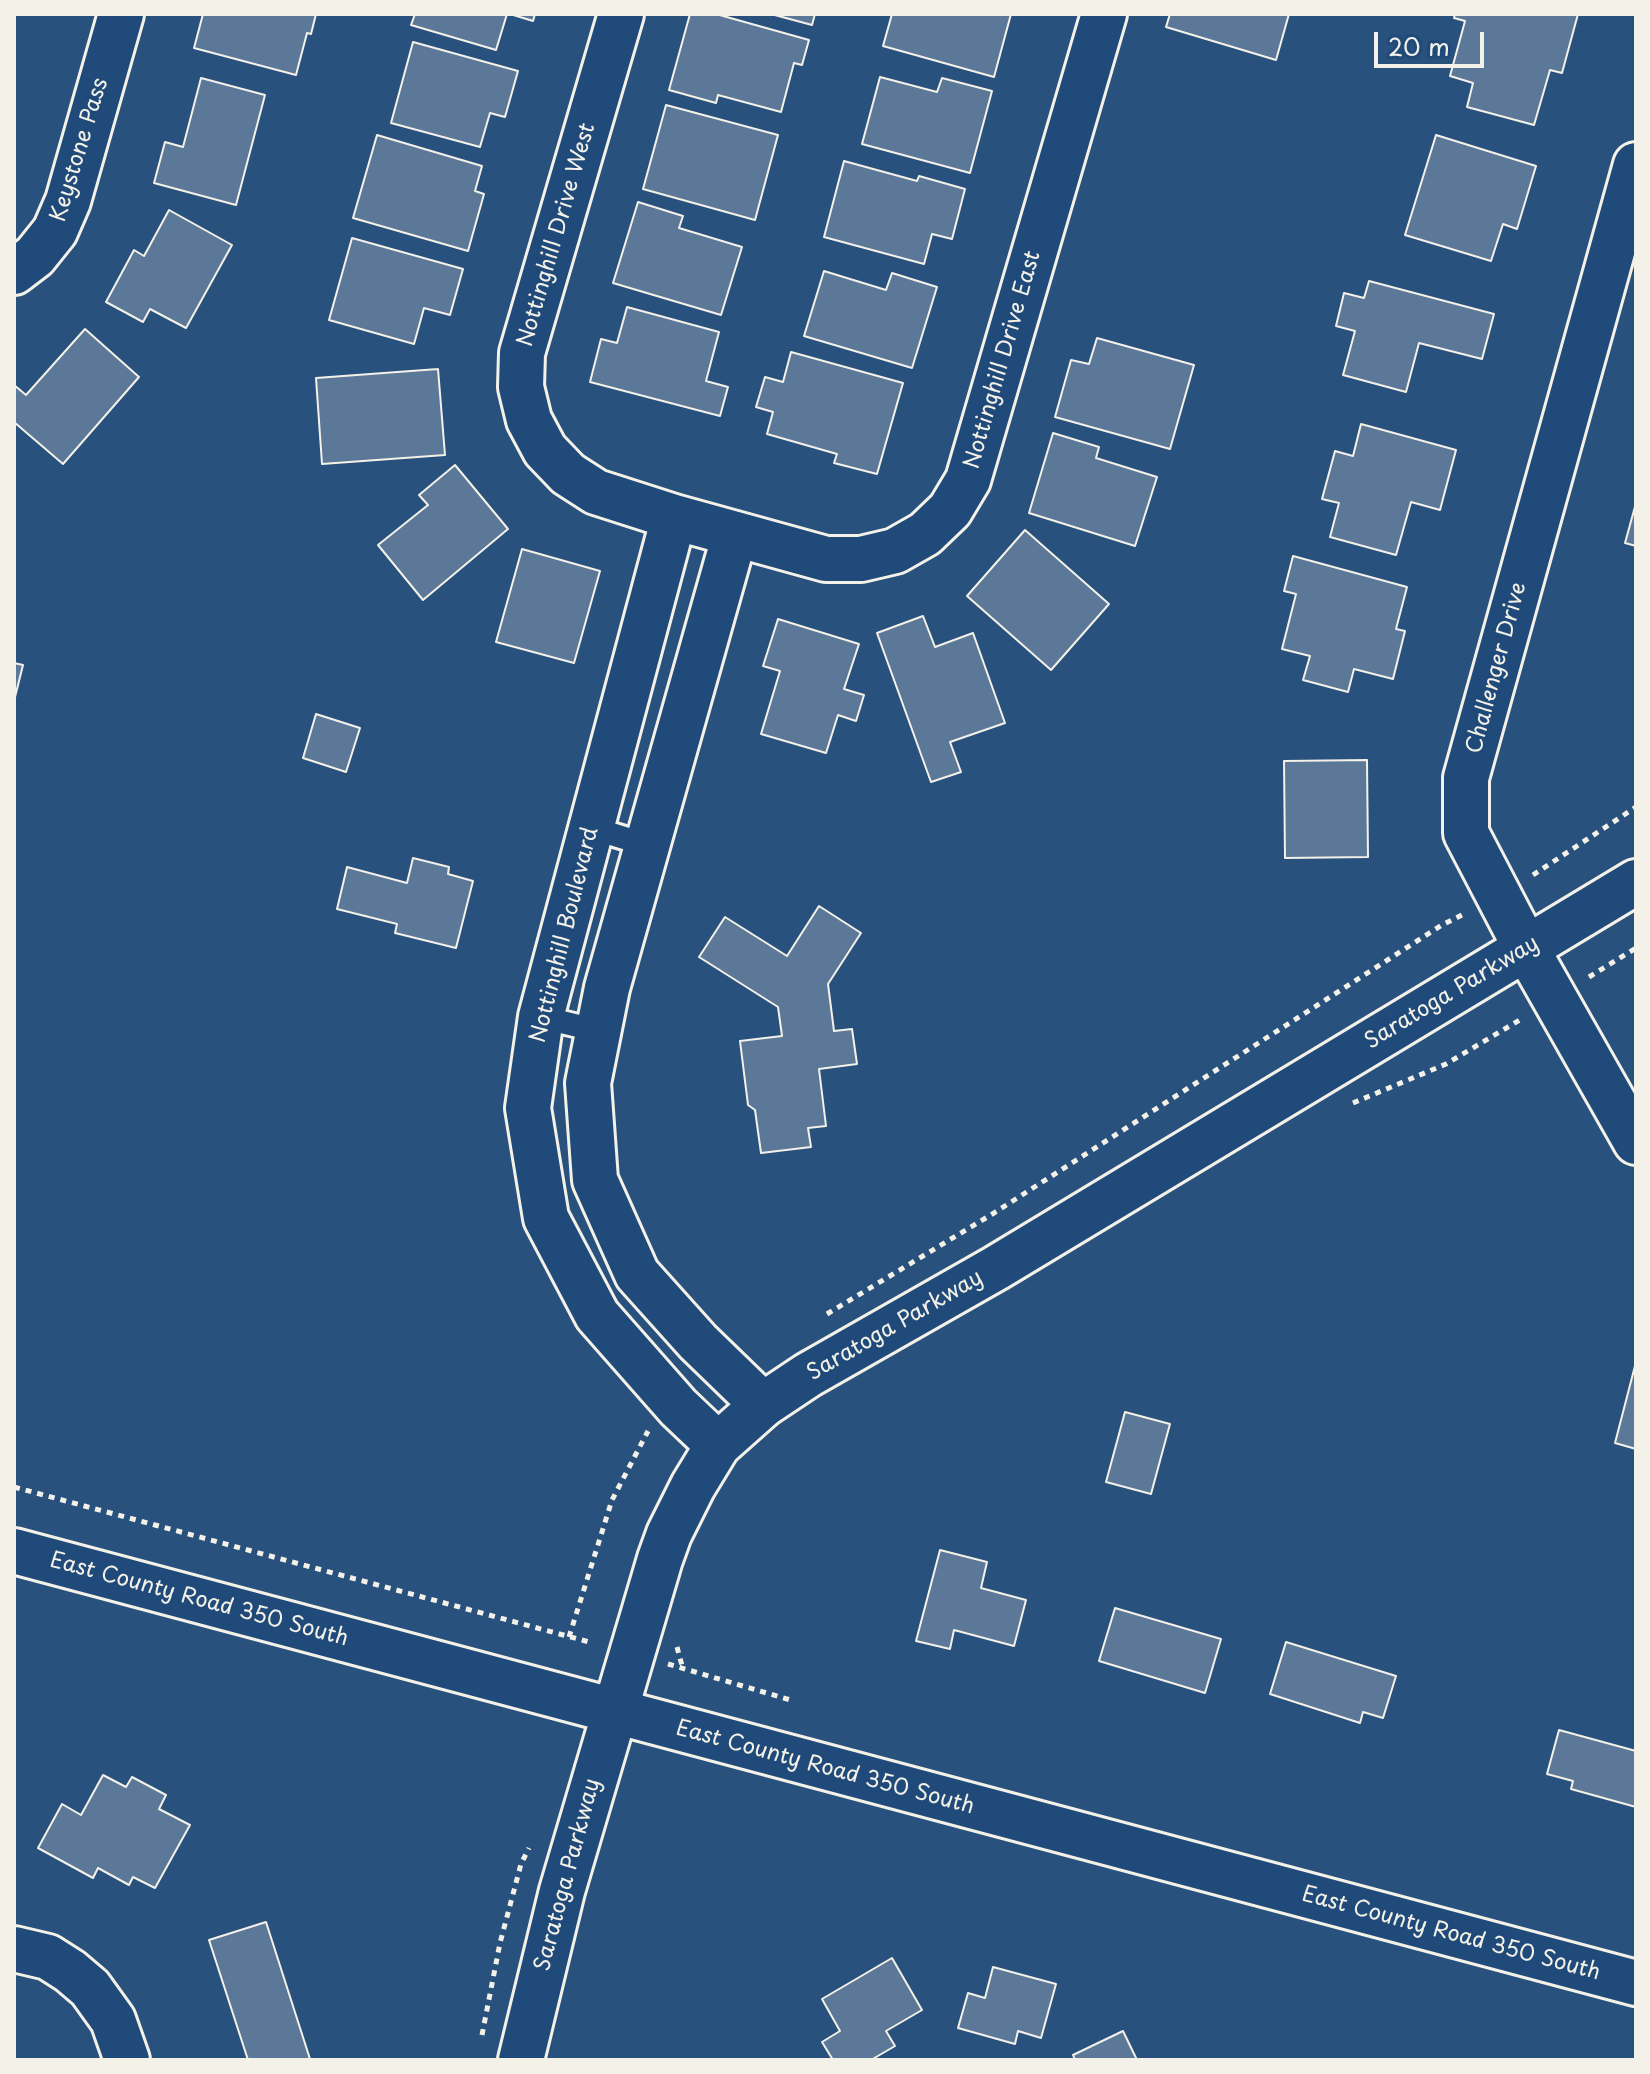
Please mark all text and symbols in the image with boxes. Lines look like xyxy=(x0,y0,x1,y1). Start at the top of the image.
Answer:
scale bar xyxy=(1378,16,1488,66)
text: 20 m xyxy=(1388,28,1450,64)
street label: Keystone Pass xyxy=(46,75,114,225)
street label: Nottinghill Drive West xyxy=(512,120,602,350)
street label: Nottinghill Drive East xyxy=(959,248,1047,472)
street label: Challenger Drive xyxy=(1461,579,1533,757)
street label: Nottinghill Boulevard xyxy=(525,824,605,1046)
street label: Saratoga Parkway xyxy=(1360,931,1544,1055)
street label: Saratoga Parkway xyxy=(803,1265,987,1387)
street label: East County Road 350 South xyxy=(47,1547,351,1653)
street label: East County Road 350 South xyxy=(673,1715,977,1821)
street label: Saratoga Parkway xyxy=(530,1776,606,1974)
street label: East County Road 350 South xyxy=(1299,1881,1603,1987)

